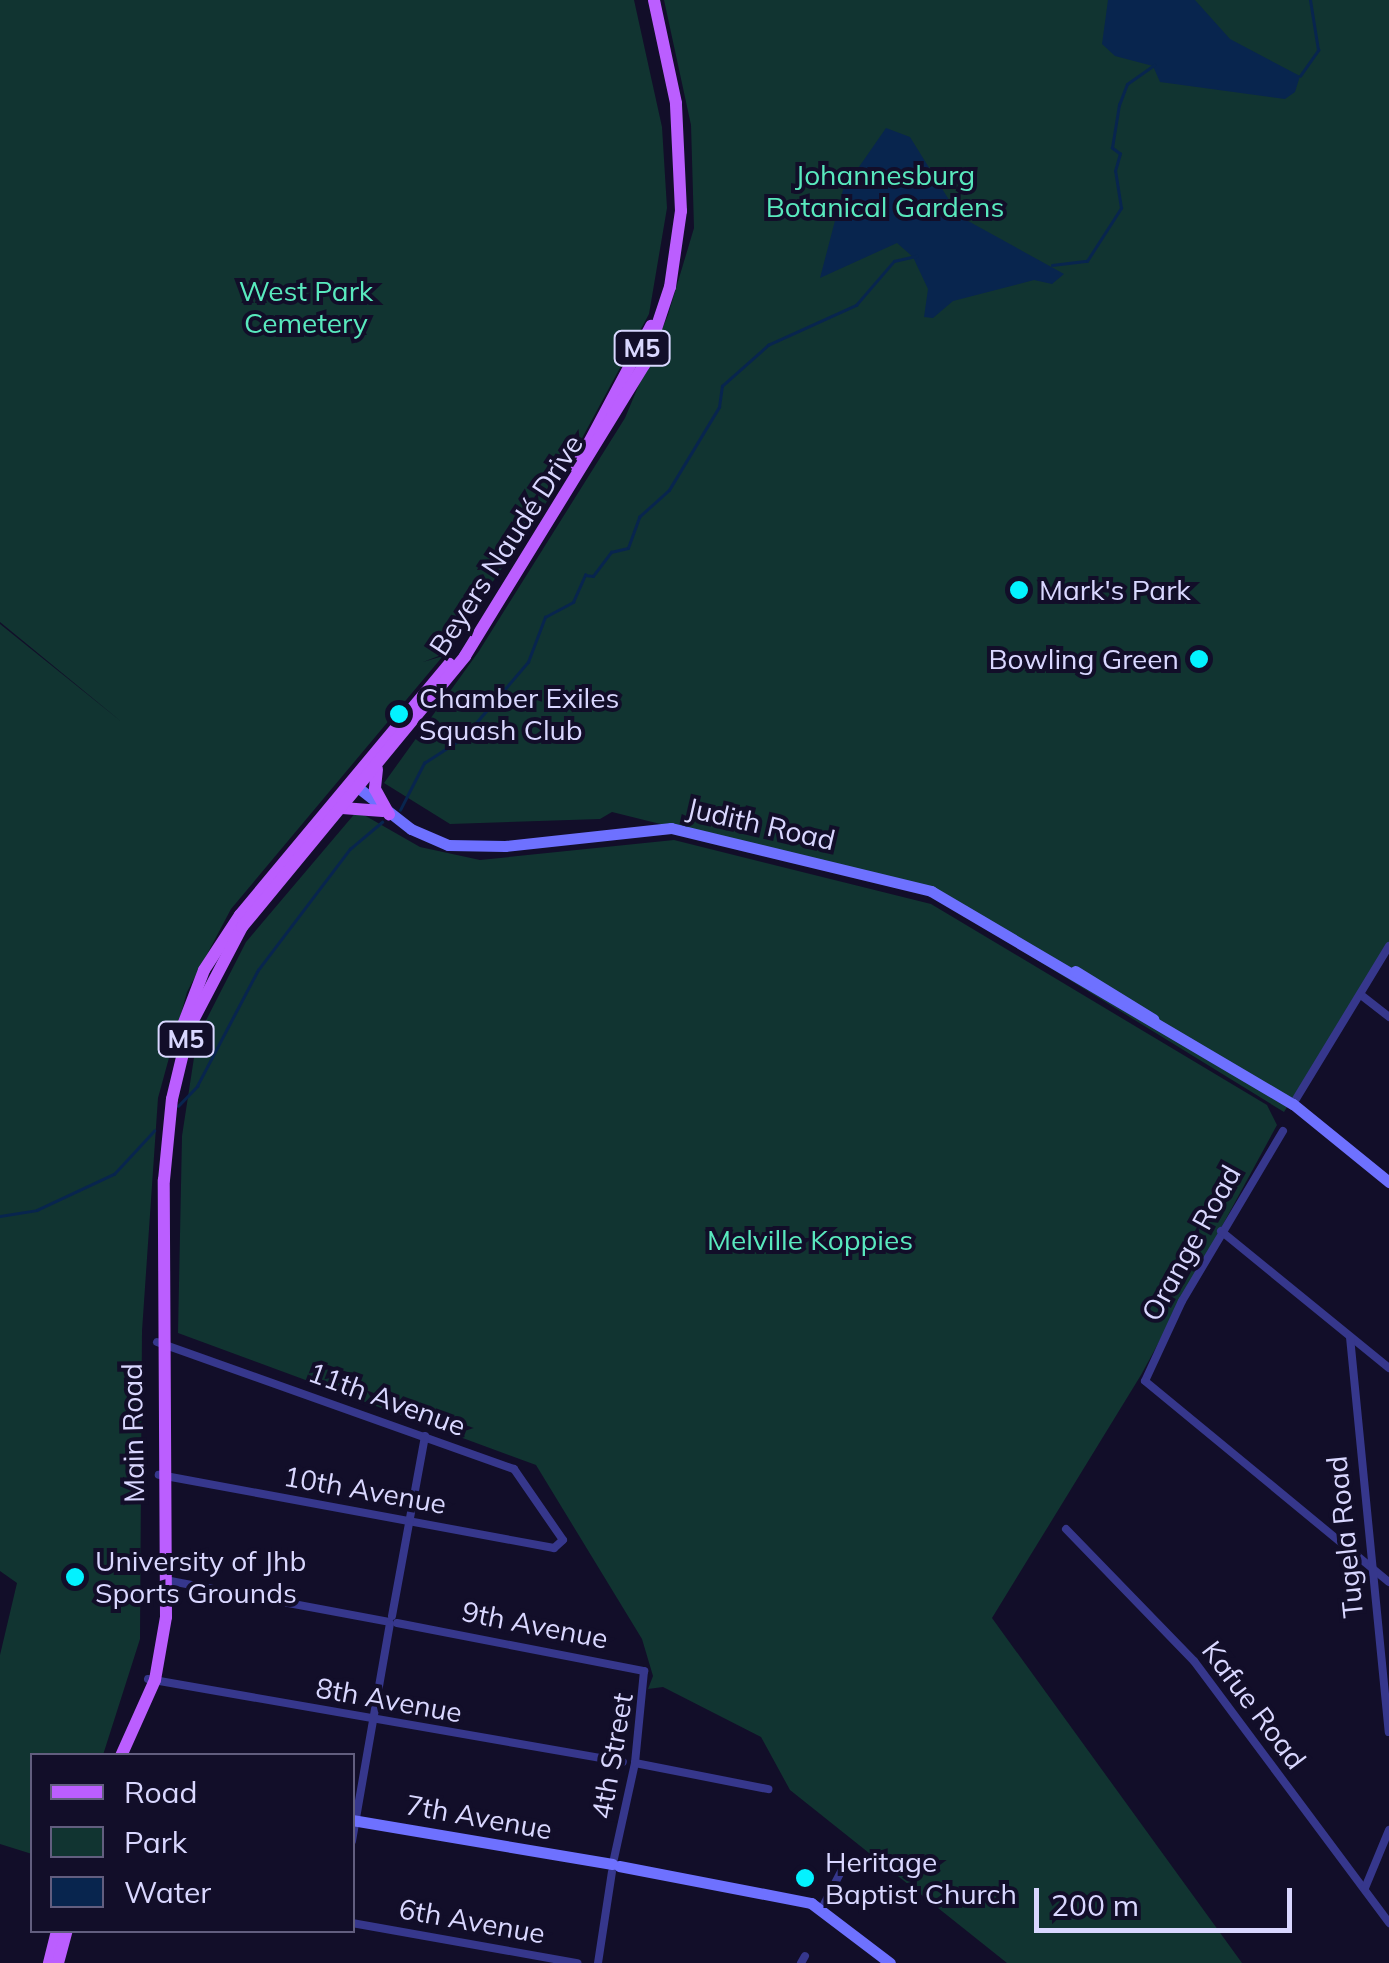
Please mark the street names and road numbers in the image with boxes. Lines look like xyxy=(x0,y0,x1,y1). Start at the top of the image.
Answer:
road number: M5 xyxy=(612,328,672,368)
street label: Beyers Naudé Drive xyxy=(422,428,590,662)
street label: Judith Road xyxy=(684,791,838,857)
road number: M5 xyxy=(156,1019,216,1059)
street label: Orange Road xyxy=(1134,1159,1248,1327)
street label: 11th Avenue xyxy=(304,1355,470,1443)
street label: Main Road xyxy=(115,1363,151,1503)
street label: Tugela Road xyxy=(1320,1454,1370,1620)
street label: 10th Avenue xyxy=(281,1459,449,1521)
street label: 9th Avenue xyxy=(459,1594,611,1656)
street label: Kafue Road xyxy=(1195,1634,1313,1776)
street label: 8th Avenue xyxy=(313,1671,465,1729)
street label: 4th Street xyxy=(584,1690,640,1822)
street label: 7th Avenue xyxy=(403,1788,555,1846)
street label: 6th Avenue xyxy=(396,1892,548,1950)

